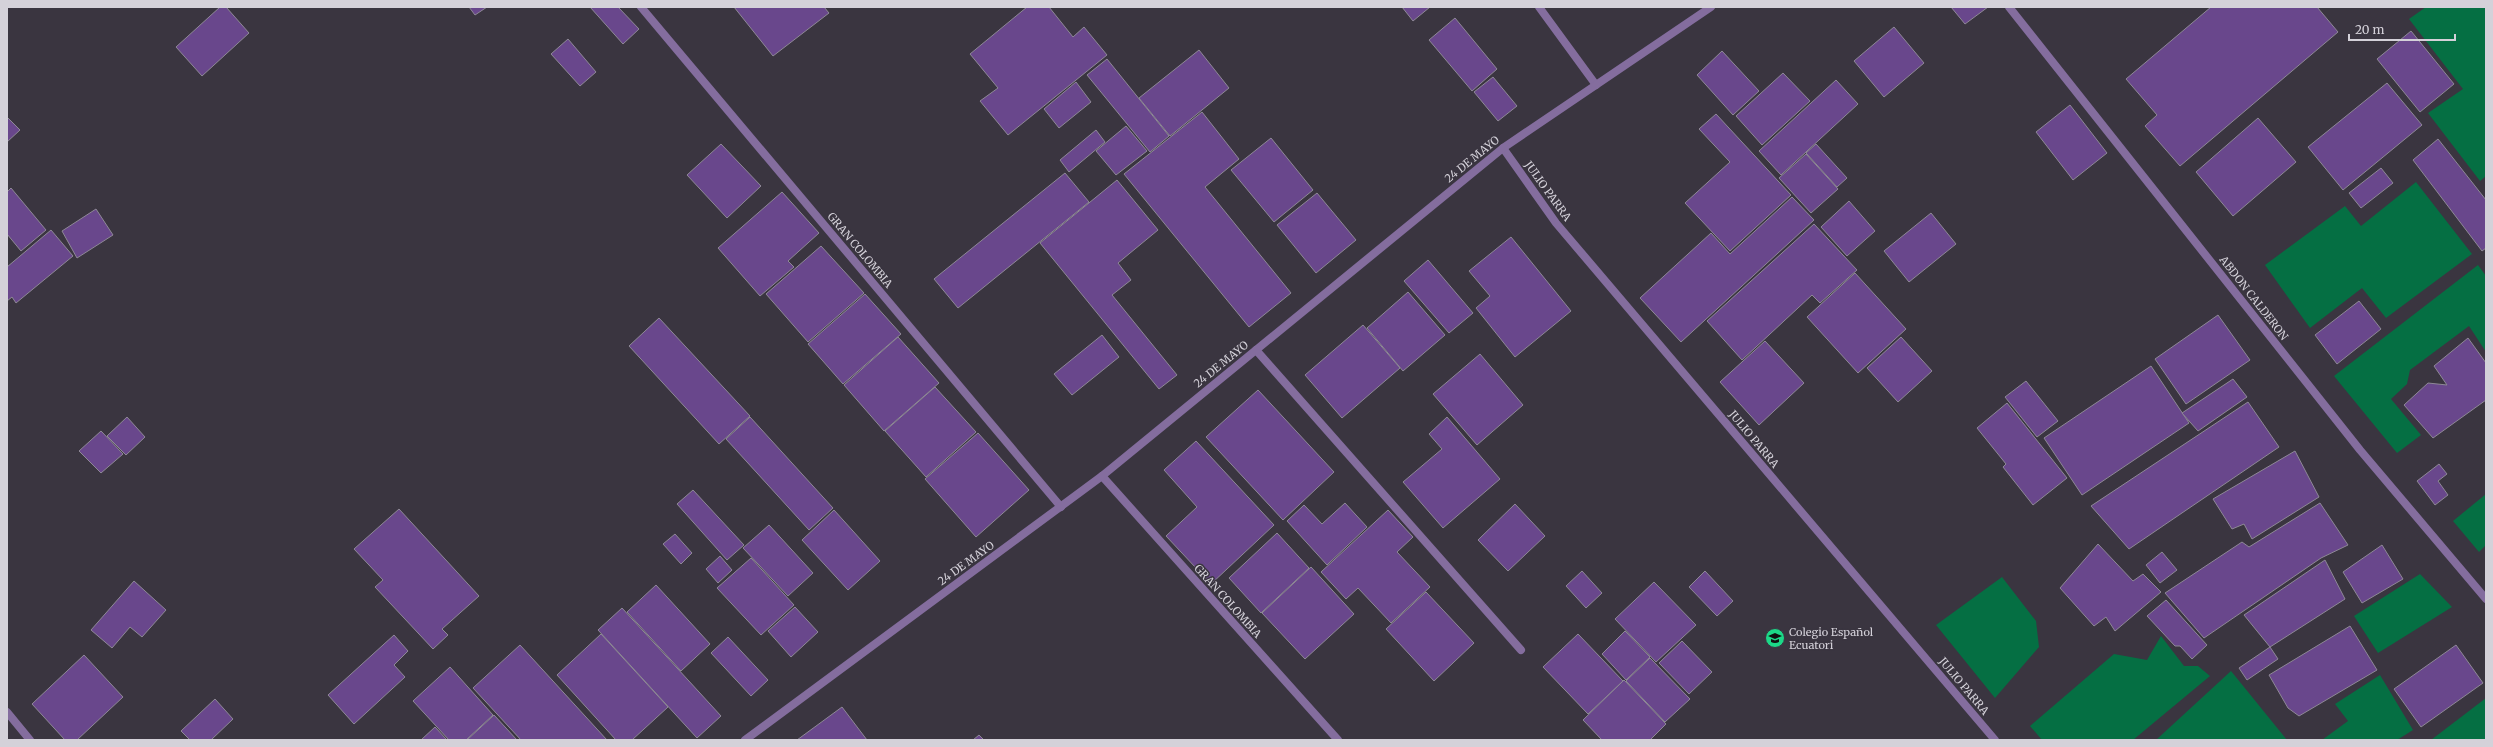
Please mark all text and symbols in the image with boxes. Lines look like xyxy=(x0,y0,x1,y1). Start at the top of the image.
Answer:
scale bar xyxy=(2349,16,2455,42)
text: 20 m xyxy=(2355,22,2384,37)
street label: 24 DE MAYO xyxy=(1442,133,1502,185)
street label: JULIO PARRA xyxy=(1521,157,1575,224)
street label: GRAN COLOMBIA xyxy=(824,209,896,291)
street label: ABDON CALDERON xyxy=(2216,252,2292,343)
street label: 24 DE MAYO xyxy=(1191,338,1251,390)
street label: JULIO PARRA xyxy=(1725,407,1782,471)
street label: 24 DE MAYO xyxy=(935,538,997,588)
street label: GRAN COLOMBIA xyxy=(1191,561,1265,641)
place label: Colegio Español Ecuatori xyxy=(1789,625,1874,652)
school or university icon: Colegio Español Ecuatori xyxy=(1764,627,1786,649)
street label: JULIO PARRA xyxy=(1935,654,1992,718)

